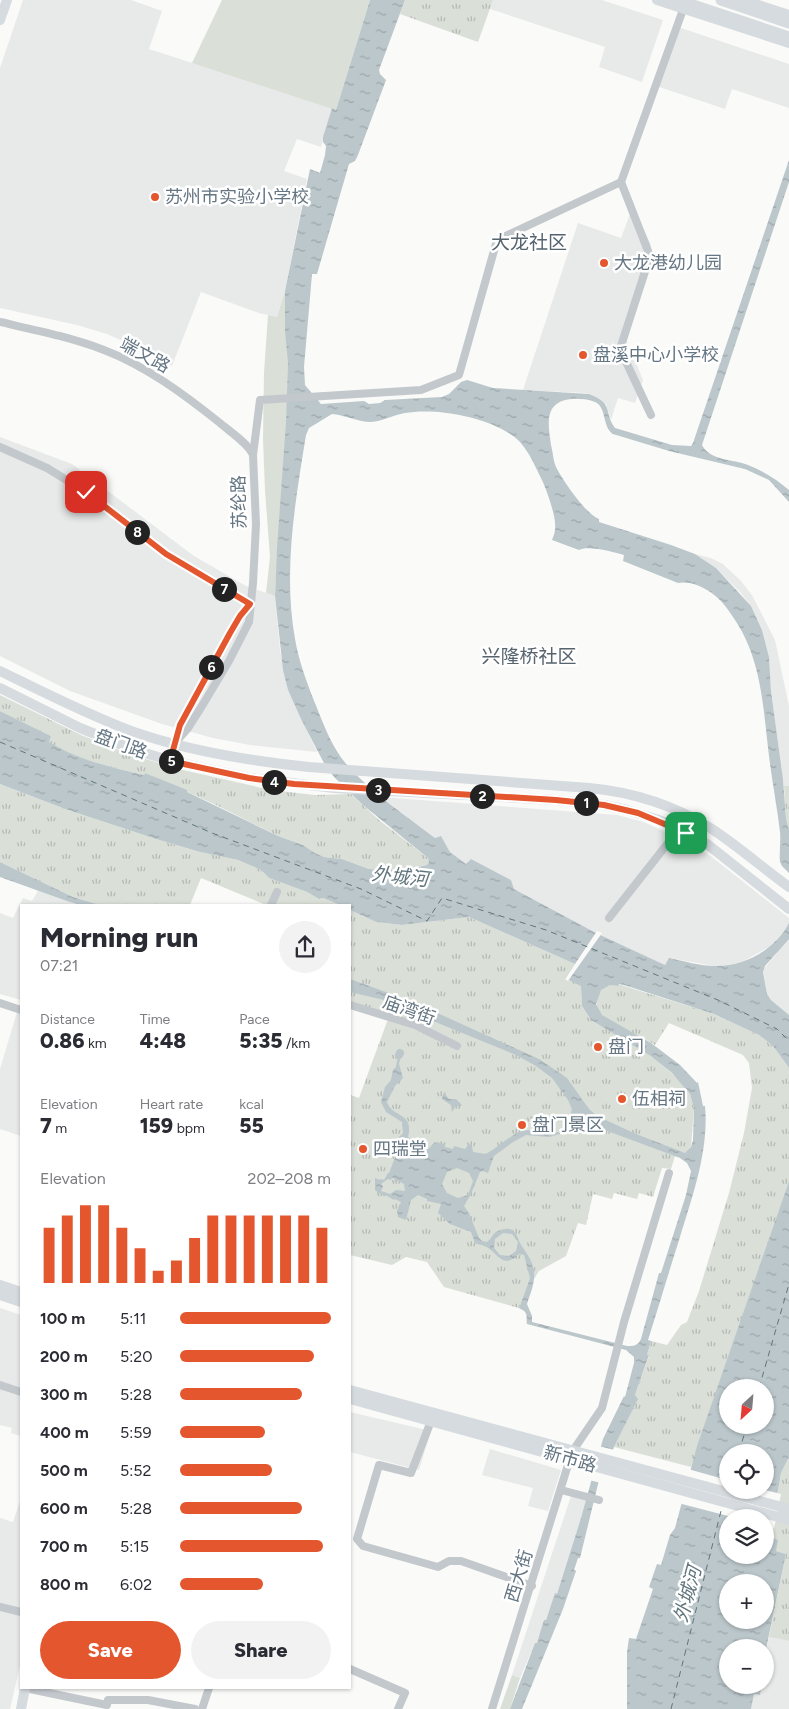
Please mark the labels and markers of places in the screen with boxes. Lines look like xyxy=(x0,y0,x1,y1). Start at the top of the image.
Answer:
place label: 苏州市实验小学校 xyxy=(165,186,309,208)
marker: 苏州市实验小学校 xyxy=(149,191,161,203)
place label: 大龙港幼儿园 xyxy=(614,252,722,274)
marker: 大龙港幼儿园 xyxy=(598,257,610,269)
place label: 盘溪中心小学校 xyxy=(593,344,719,366)
marker: 盘溪中心小学校 xyxy=(577,349,589,361)
pin xyxy=(65,471,107,513)
pin: 8 xyxy=(124,520,150,544)
pin: 7 xyxy=(212,576,236,602)
pin: 6 xyxy=(198,654,224,680)
pin: 5 xyxy=(158,748,184,774)
pin: 4 xyxy=(262,770,286,794)
pin: 3 xyxy=(366,778,390,802)
pin: 2 xyxy=(470,784,494,808)
pin: 1 xyxy=(574,790,598,816)
pin xyxy=(665,812,707,854)
place label: 盘门 xyxy=(608,1036,644,1058)
marker: 盘门 xyxy=(592,1041,604,1053)
place label: 伍相祠 xyxy=(632,1088,686,1110)
marker: 伍相祠 xyxy=(616,1093,628,1105)
place label: 盘门景区 xyxy=(532,1114,604,1136)
marker: 盘门景区 xyxy=(516,1119,528,1131)
place label: 四瑞堂 xyxy=(373,1138,427,1160)
marker: 四瑞堂 xyxy=(357,1143,369,1155)

